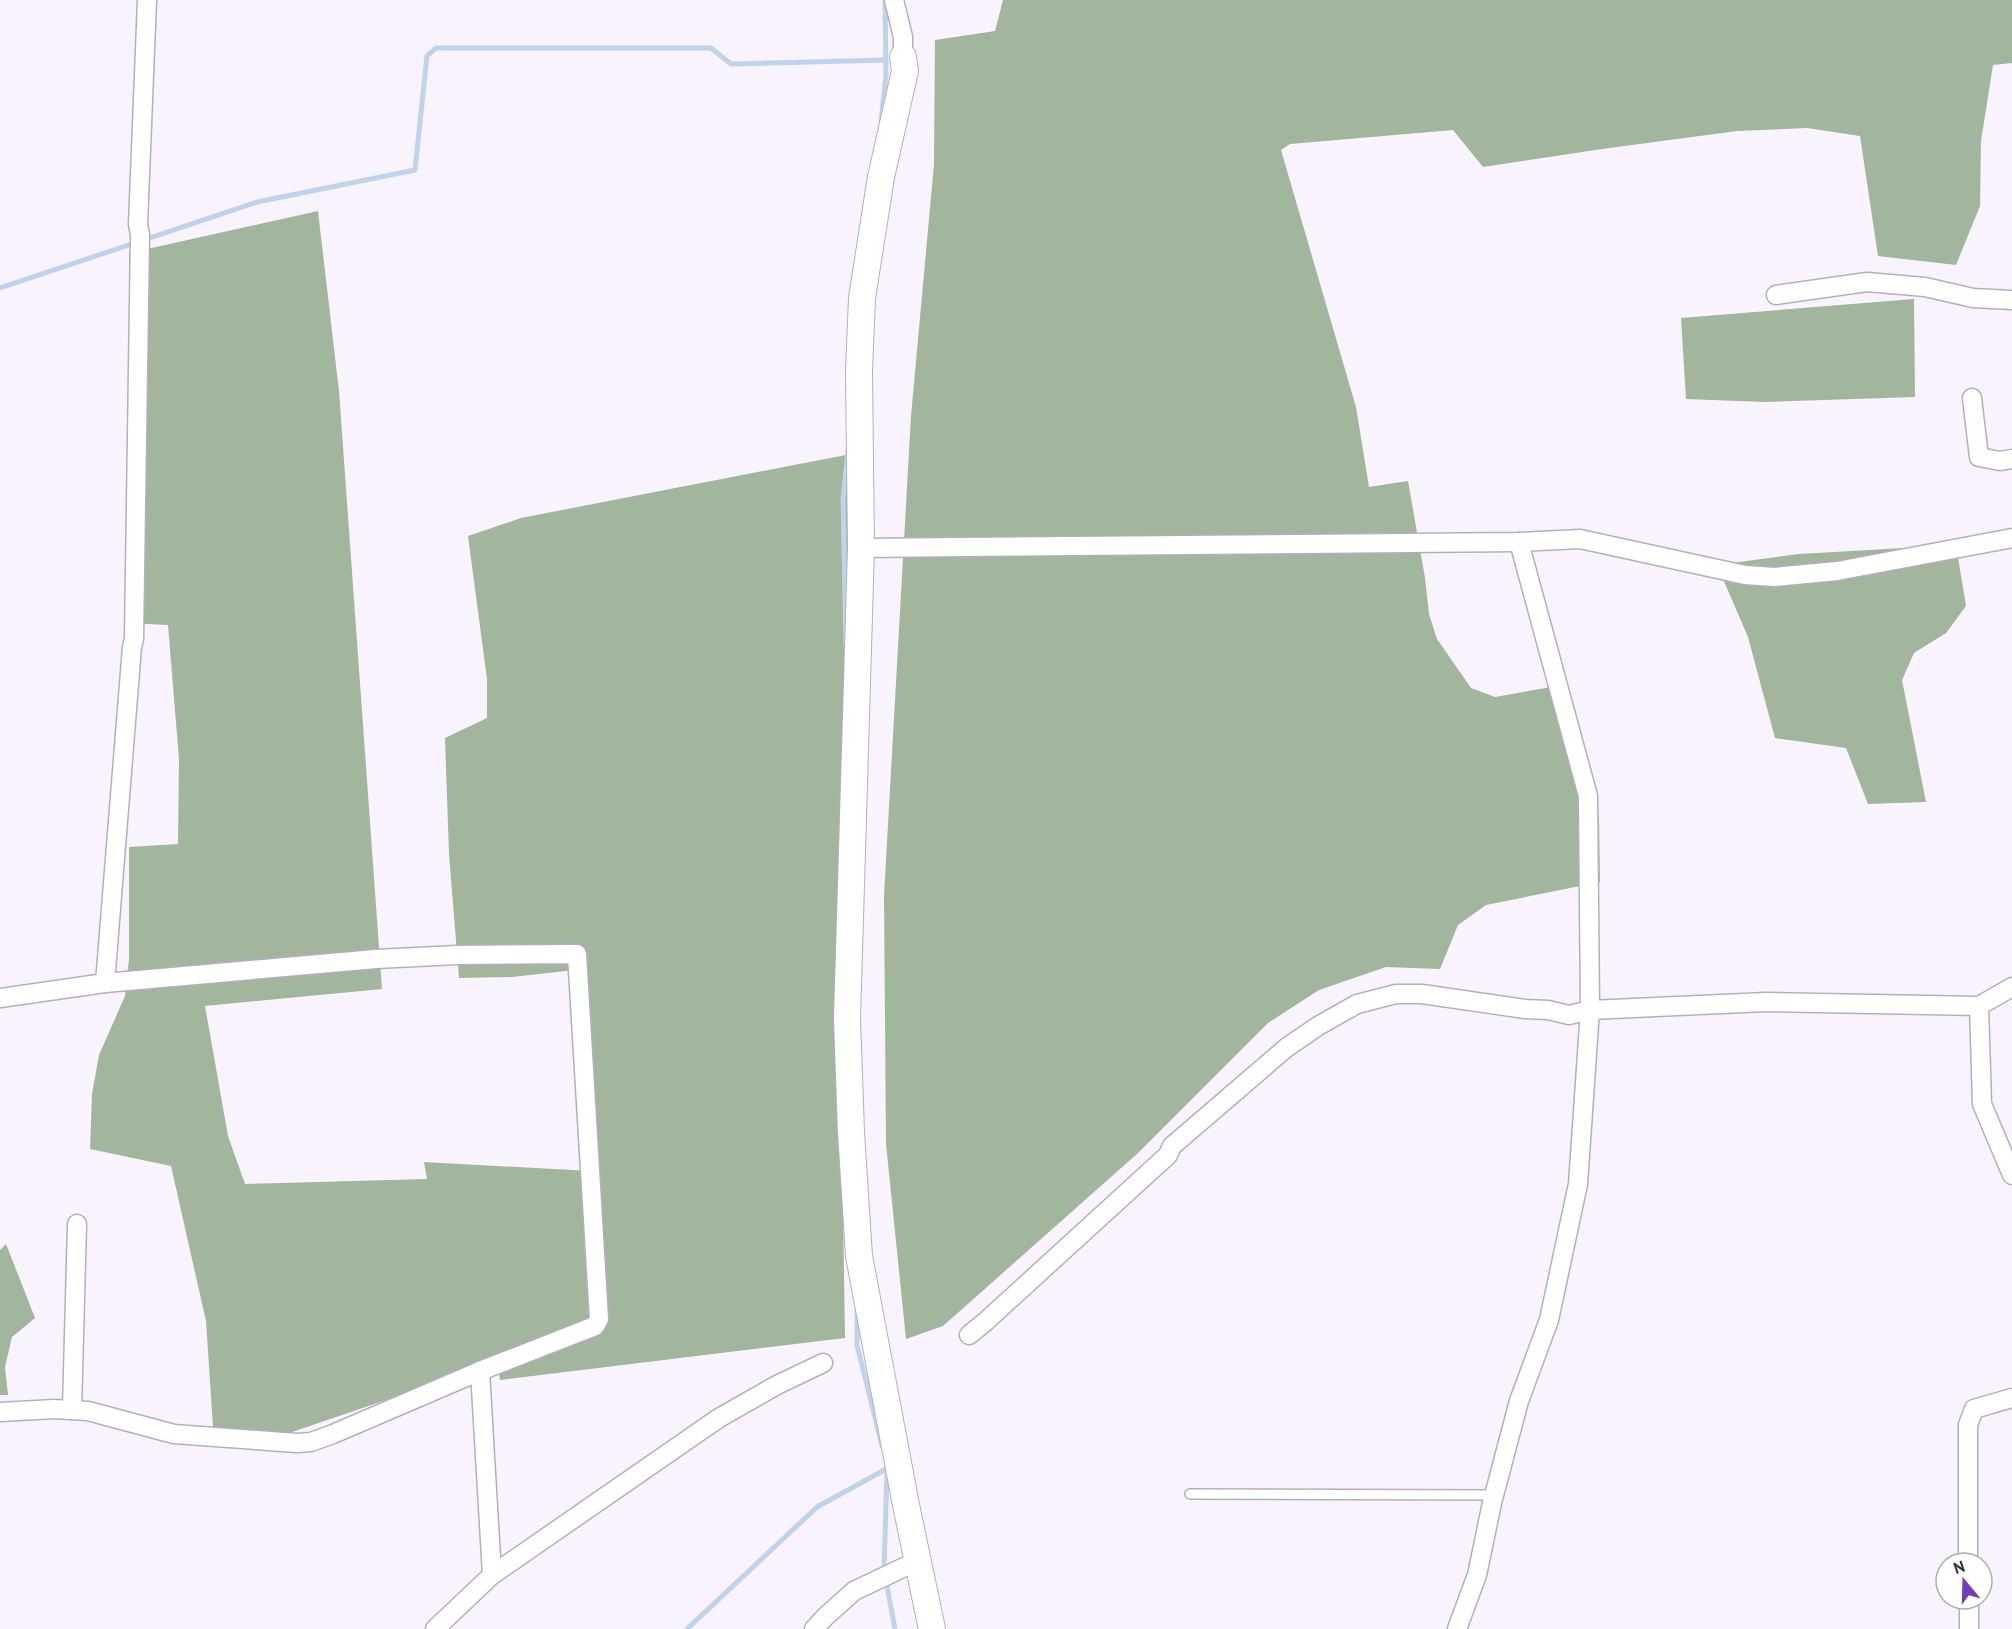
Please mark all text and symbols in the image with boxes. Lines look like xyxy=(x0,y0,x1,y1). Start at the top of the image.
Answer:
north arrow xyxy=(1934,1551,1994,1611)
text: N xyxy=(1951,1556,1967,1578)

